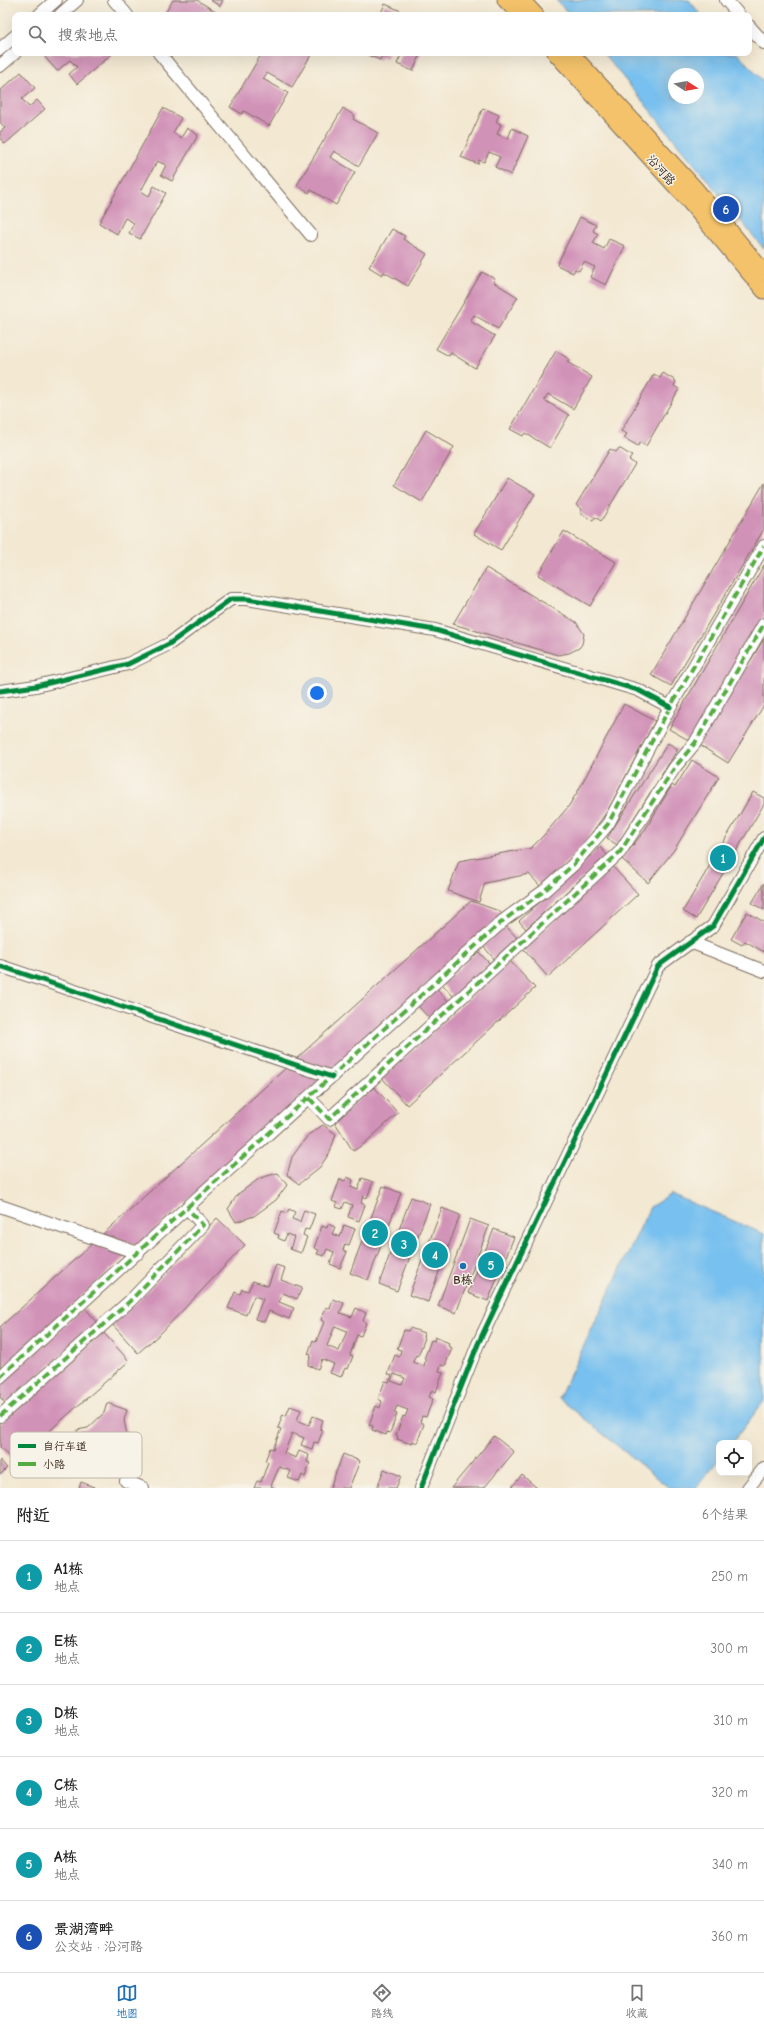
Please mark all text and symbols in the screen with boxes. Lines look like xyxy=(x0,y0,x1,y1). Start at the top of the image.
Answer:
search box xyxy=(12,12,752,56)
icon: search xyxy=(26,23,48,45)
text: 搜索地点 xyxy=(58,26,118,44)
north arrow xyxy=(668,68,704,104)
street label: 沿河路 xyxy=(644,152,678,188)
pin: 6 xyxy=(713,194,739,224)
your location xyxy=(307,683,327,703)
pin: 1 xyxy=(710,843,736,873)
pin: 2 xyxy=(362,1218,388,1248)
pin: 3 xyxy=(391,1229,417,1259)
pin: 4 xyxy=(422,1240,448,1270)
pin: 5 xyxy=(478,1250,504,1280)
marker: B栋 xyxy=(458,1261,468,1271)
place label: B栋 xyxy=(453,1273,473,1287)
legend xyxy=(10,1432,142,1478)
text: 自行车道 xyxy=(43,1440,87,1453)
map controls xyxy=(716,1440,752,1476)
button: locate xyxy=(716,1440,752,1476)
text: 小路 xyxy=(43,1458,65,1471)
text: 附近 xyxy=(16,1506,50,1525)
text: 6个结果 xyxy=(702,1507,748,1522)
text: A1栋 xyxy=(54,1560,83,1578)
text: 1 xyxy=(26,1569,32,1584)
text: 250 m xyxy=(711,1569,748,1584)
text: 地点 xyxy=(54,1579,80,1594)
text: E栋 xyxy=(54,1632,78,1650)
text: 2 xyxy=(26,1641,32,1656)
text: 300 m xyxy=(710,1641,748,1656)
text: 地点 xyxy=(54,1651,80,1666)
text: D栋 xyxy=(54,1704,78,1722)
text: 3 xyxy=(26,1713,32,1728)
text: 310 m xyxy=(713,1713,748,1728)
text: 地点 xyxy=(54,1723,80,1738)
text: C栋 xyxy=(54,1776,78,1794)
text: 4 xyxy=(26,1785,32,1800)
text: 320 m xyxy=(712,1785,748,1800)
text: 地点 xyxy=(54,1795,80,1810)
text: A栋 xyxy=(54,1848,77,1866)
text: 5 xyxy=(26,1857,32,1872)
text: 340 m xyxy=(712,1857,748,1872)
text: 地点 xyxy=(54,1867,80,1882)
text: 景湖湾畔 xyxy=(54,1920,114,1938)
text: 6 xyxy=(26,1929,32,1944)
text: 360 m xyxy=(711,1929,748,1944)
text: 公交站 · 沿河路 xyxy=(54,1939,143,1954)
tab: 地图 xyxy=(116,1982,138,2020)
tab: 路线 xyxy=(371,1982,393,2020)
tab: 收藏 xyxy=(626,1982,648,2020)

